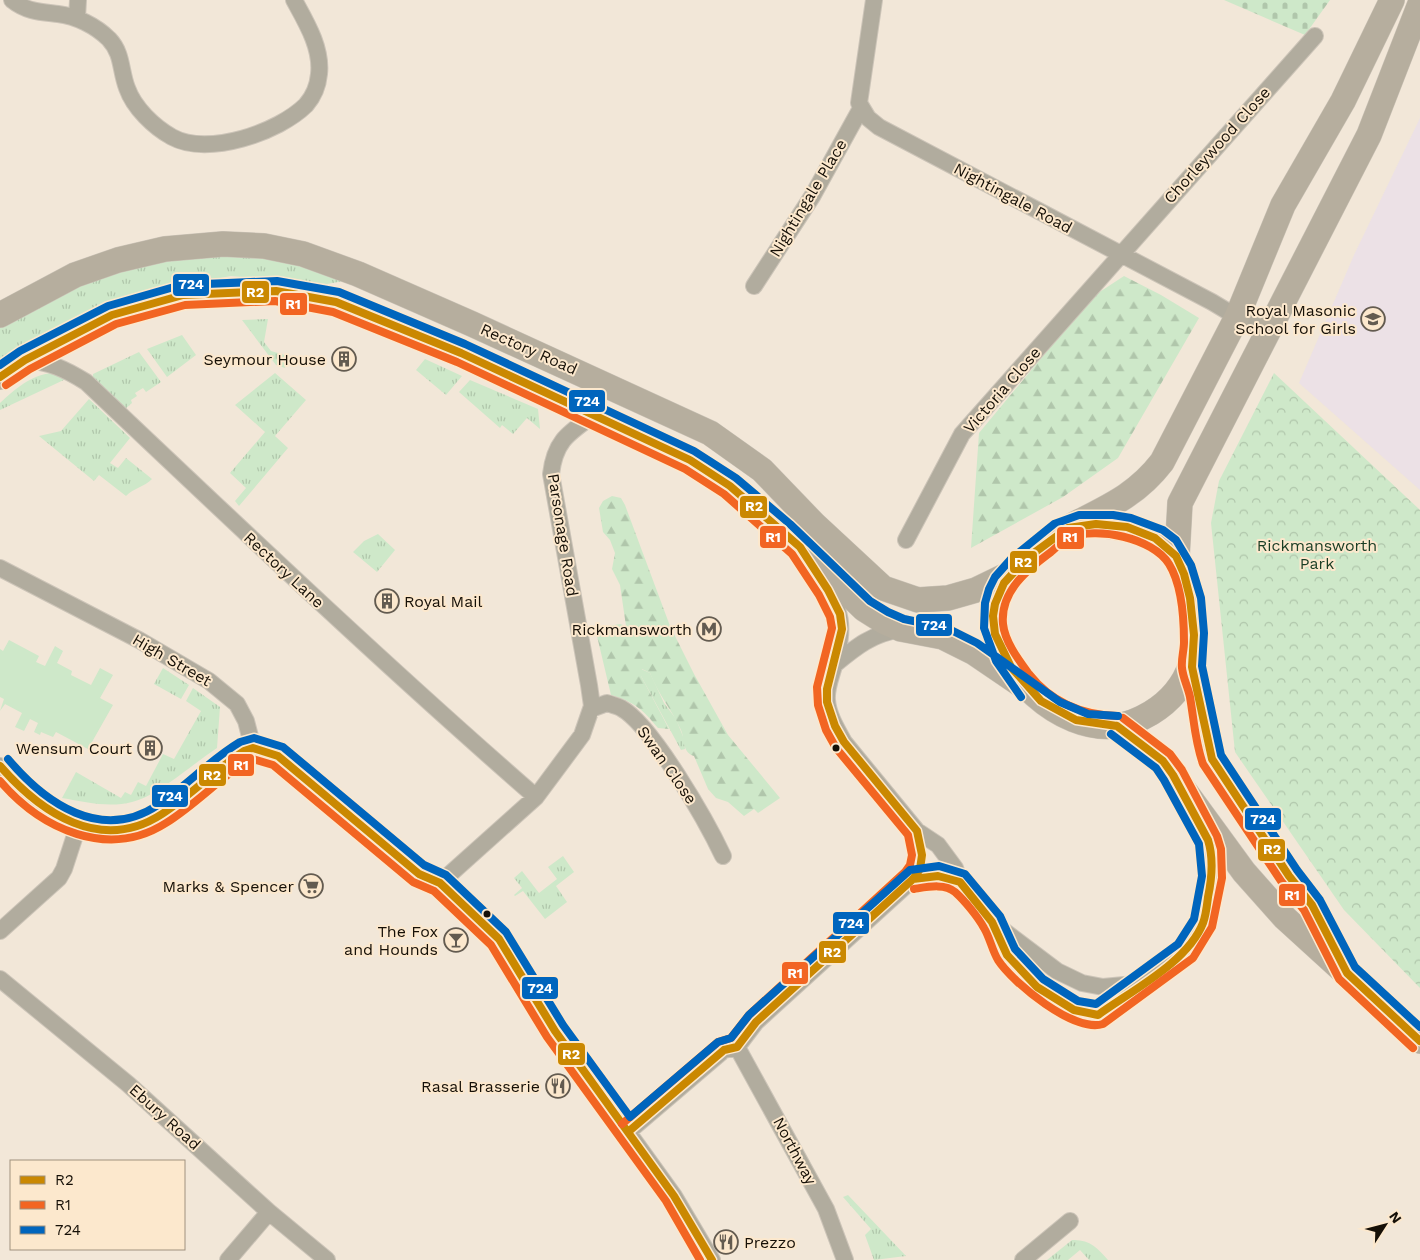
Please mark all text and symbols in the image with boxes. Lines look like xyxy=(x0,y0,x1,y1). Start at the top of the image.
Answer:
street label: Chorleywood Close xyxy=(1160,83,1274,207)
street label: Nightingale Place xyxy=(765,136,851,260)
street label: Nightingale Road xyxy=(951,159,1075,237)
line badge: 724 xyxy=(172,273,210,297)
text: 724 xyxy=(178,276,204,292)
line badge: R2 xyxy=(241,280,270,304)
text: R2 xyxy=(246,284,264,300)
line badge: R1 xyxy=(279,292,308,316)
text: R1 xyxy=(285,296,301,312)
place label: Royal Masonic School for Girls xyxy=(1235,301,1356,338)
school or university icon: Royal Masonic School for Girls xyxy=(1360,306,1386,332)
street label: Rectory Road xyxy=(478,319,580,379)
street label: Victoria Close xyxy=(959,343,1045,437)
building icon: Seymour House xyxy=(331,346,357,372)
place label: Seymour House xyxy=(204,350,326,369)
line badge: 724 xyxy=(568,389,606,413)
text: 724 xyxy=(574,393,600,409)
street label: Parsonage Road xyxy=(544,472,582,598)
line badge: R2 xyxy=(739,495,768,519)
text: R2 xyxy=(745,498,763,514)
line badge: R1 xyxy=(759,525,787,549)
line badge: R1 xyxy=(1056,526,1085,550)
street label: Rectory Lane xyxy=(240,528,328,612)
text: R1 xyxy=(765,529,781,545)
text: R1 xyxy=(1062,529,1078,545)
park label: Rickmansworth Park xyxy=(1257,536,1377,573)
line badge: R2 xyxy=(1009,550,1038,574)
text: R2 xyxy=(1014,554,1032,570)
building icon: Royal Mail xyxy=(374,588,400,614)
place label: Royal Mail xyxy=(404,592,483,611)
line badge: 724 xyxy=(915,613,953,637)
metro station icon: Rickmansworth xyxy=(696,616,722,642)
text: 724 xyxy=(921,617,947,633)
place label: Rickmansworth xyxy=(572,620,692,639)
street label: High Street xyxy=(129,630,215,690)
street label: Swan Close xyxy=(633,722,701,808)
building icon: Wensum Court xyxy=(137,735,163,761)
place label: Wensum Court xyxy=(16,739,132,758)
unlabelled marker xyxy=(831,743,841,753)
line badge: R1 xyxy=(227,753,255,777)
text: R1 xyxy=(233,757,249,773)
line badge: R2 xyxy=(198,763,227,787)
text: R2 xyxy=(203,767,221,783)
line badge: 724 xyxy=(151,784,189,808)
text: 724 xyxy=(157,788,183,804)
line badge: 724 xyxy=(1244,807,1282,831)
text: 724 xyxy=(1250,811,1276,827)
line badge: R2 xyxy=(1257,838,1286,862)
text: R2 xyxy=(1263,841,1281,857)
supermarket icon: Marks & Spencer xyxy=(298,873,324,899)
place label: Marks & Spencer xyxy=(163,877,294,896)
line badge: R1 xyxy=(1278,883,1306,907)
text: R1 xyxy=(1284,887,1300,903)
unlabelled marker xyxy=(482,909,492,919)
line badge: 724 xyxy=(832,911,870,935)
text: 724 xyxy=(838,915,864,931)
place label: The Fox and Hounds xyxy=(344,922,438,959)
bar icon: The Fox and Hounds xyxy=(443,927,469,953)
line badge: R2 xyxy=(818,940,847,964)
text: R2 xyxy=(823,944,841,960)
line badge: R1 xyxy=(781,961,809,985)
text: R1 xyxy=(787,965,803,981)
line badge: 724 xyxy=(521,976,559,1000)
text: 724 xyxy=(527,980,553,996)
line badge: R2 xyxy=(557,1042,586,1066)
text: R2 xyxy=(562,1046,580,1062)
restaurant icon: Rasal Brasserie xyxy=(545,1073,571,1099)
place label: Rasal Brasserie xyxy=(421,1077,540,1096)
street label: Ebury Road xyxy=(126,1080,204,1154)
street label: Northway xyxy=(769,1114,821,1189)
legend xyxy=(10,1160,185,1250)
text: R2 xyxy=(55,1171,74,1189)
text: R1 xyxy=(55,1196,71,1214)
north arrow xyxy=(1360,1200,1410,1250)
text: N xyxy=(1386,1208,1405,1226)
text: 724 xyxy=(55,1221,81,1239)
restaurant icon: Prezzo xyxy=(713,1229,739,1255)
place label: Prezzo xyxy=(744,1233,796,1252)

